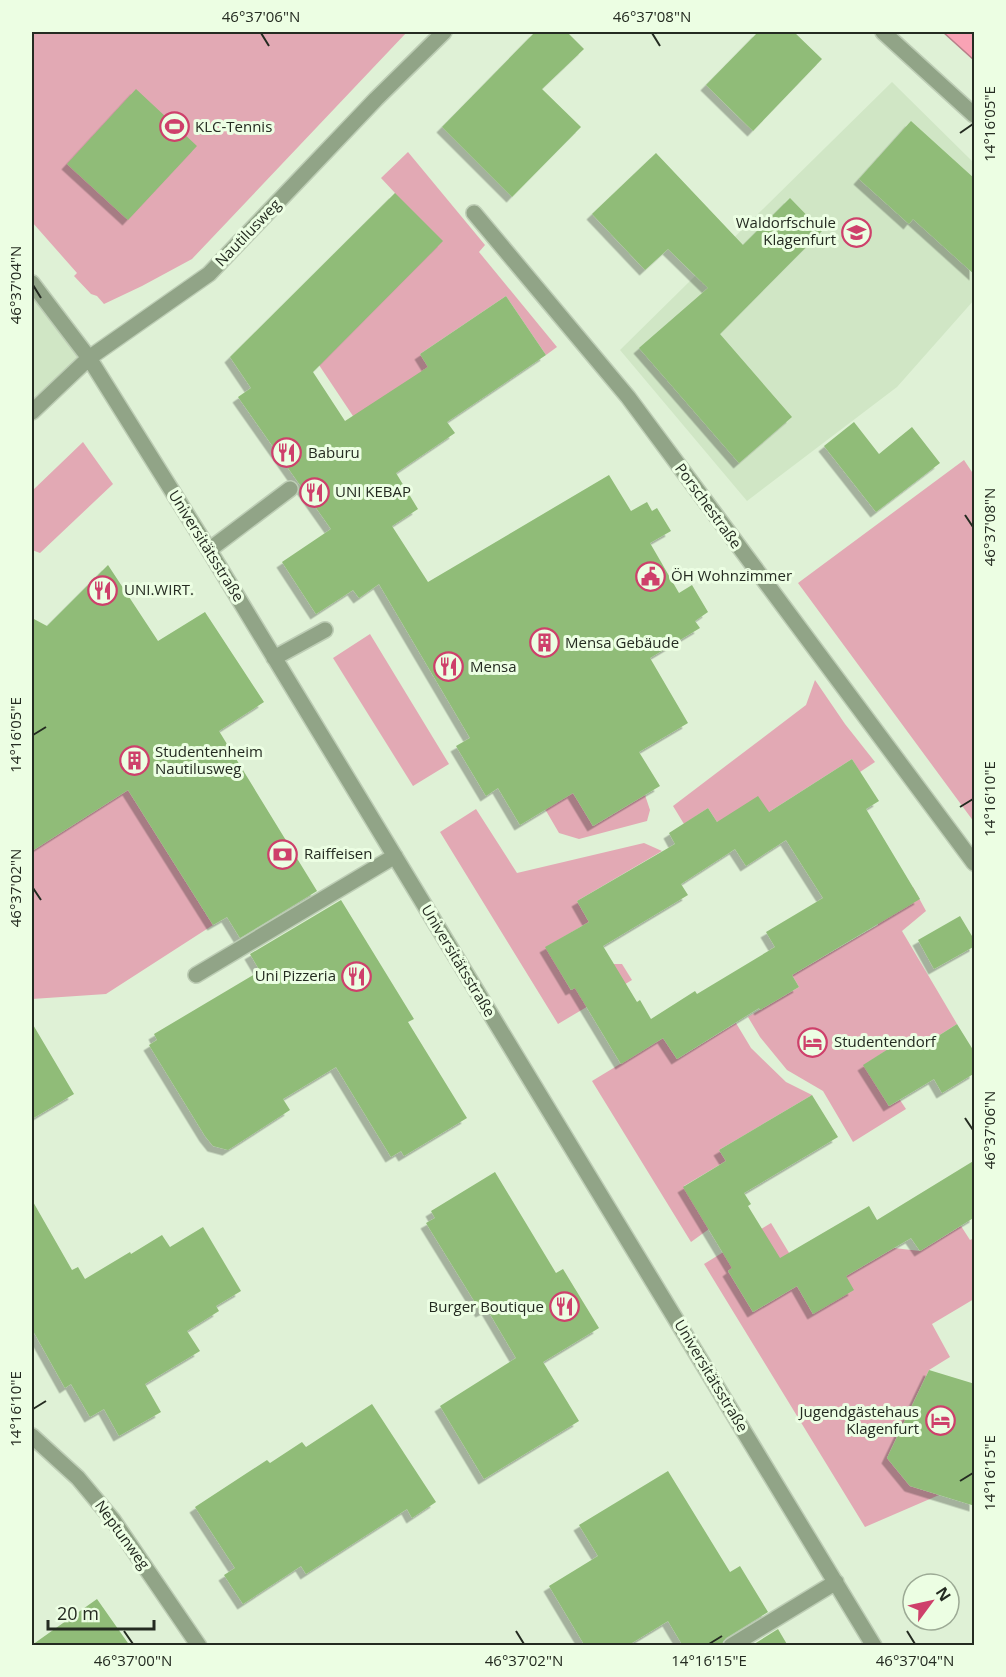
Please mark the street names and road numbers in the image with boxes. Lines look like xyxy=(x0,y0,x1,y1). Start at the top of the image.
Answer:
street label: Nautilusweg xyxy=(210,194,284,270)
street label: Porschestraße xyxy=(671,459,747,552)
street label: Universitätsstraße xyxy=(165,486,249,605)
street label: Universitätsstraße xyxy=(417,901,500,1020)
street label: Universitätsstraße xyxy=(670,1316,753,1435)
street label: Neptunweg xyxy=(91,1496,155,1573)

